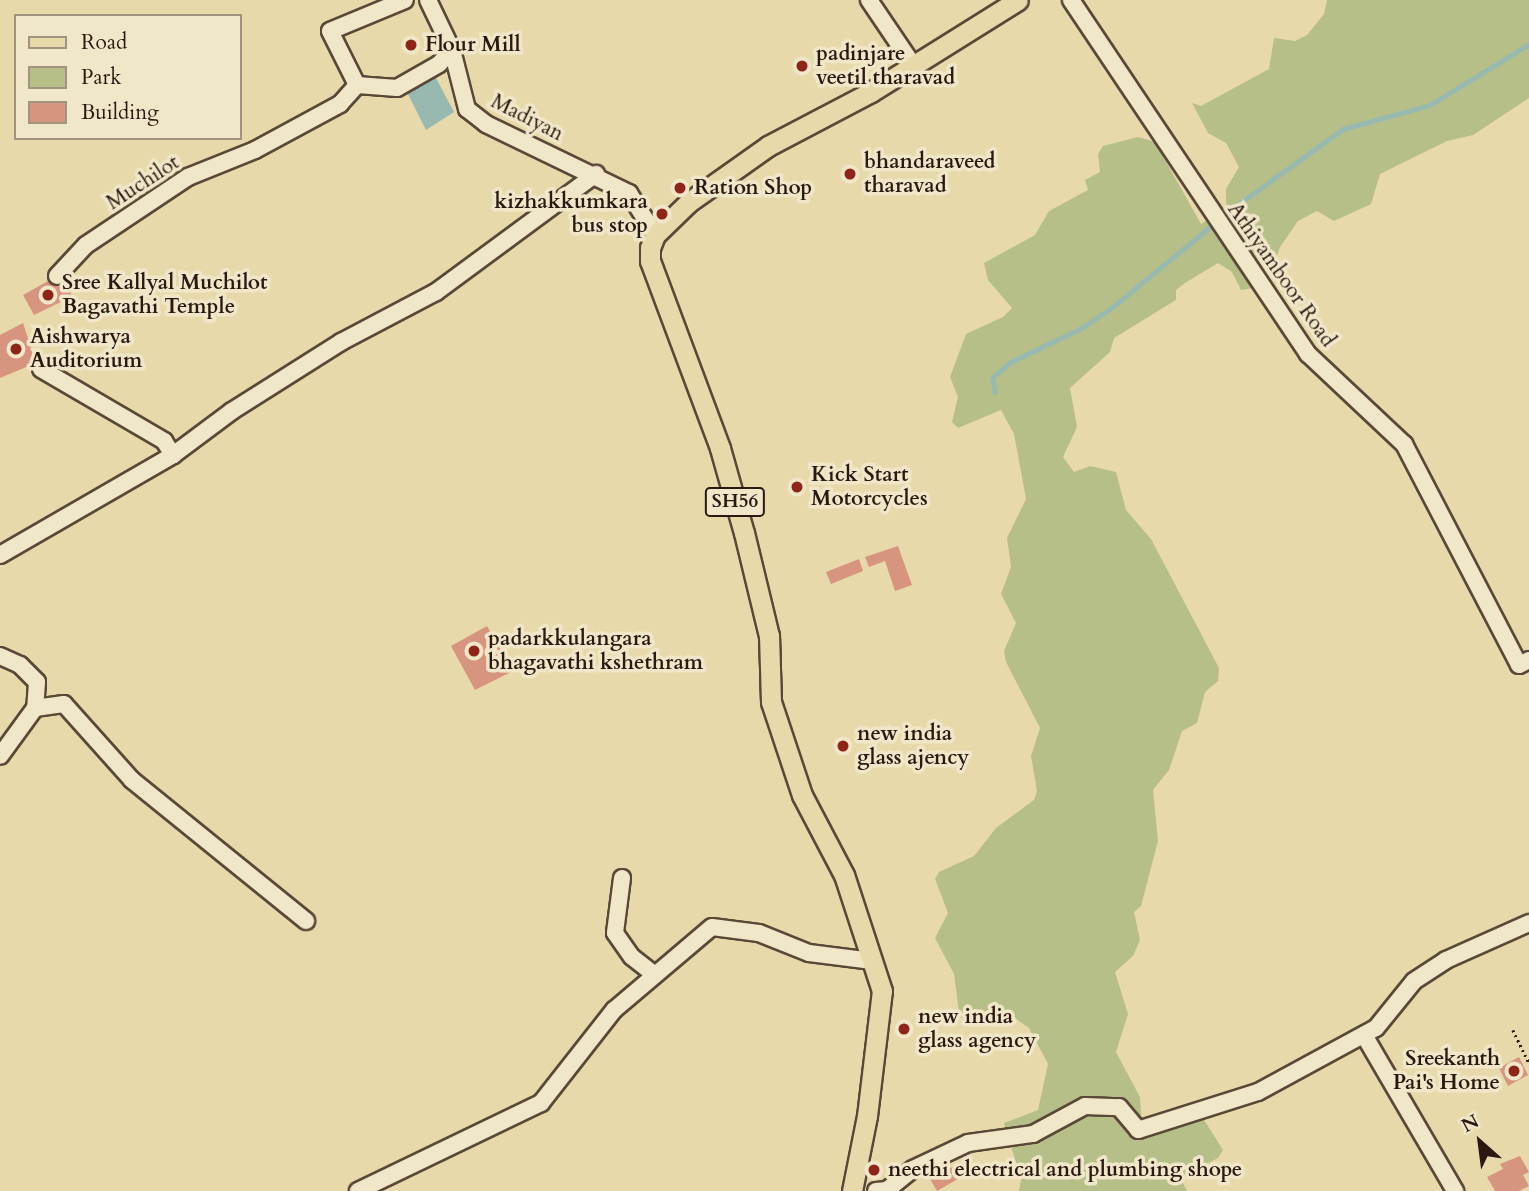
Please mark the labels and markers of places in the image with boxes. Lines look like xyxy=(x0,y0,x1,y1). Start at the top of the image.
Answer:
place label: Flour Mill xyxy=(425,32,521,58)
marker: Flour Mill xyxy=(403,37,419,53)
place label: padinjare veetil tharavad xyxy=(816,41,955,91)
marker: padinjare veetil tharavad xyxy=(794,58,810,74)
place label: bhandaraveed tharavad xyxy=(864,149,995,199)
marker: bhandaraveed tharavad xyxy=(842,166,858,182)
place label: Ration Shop xyxy=(694,175,812,201)
marker: Ration Shop xyxy=(672,180,688,196)
place label: kizhakkumkara bus stop xyxy=(494,189,648,239)
marker: kizhakkumkara bus stop xyxy=(654,206,670,222)
place label: Sree Kallyal Muchilot Bagavathi Temple xyxy=(62,270,267,320)
marker: Sree Kallyal Muchilot Bagavathi Temple xyxy=(40,287,56,303)
place label: Aishwarya Auditorium xyxy=(30,324,142,374)
marker: Aishwarya Auditorium xyxy=(8,341,24,357)
place label: Kick Start Motorcycles xyxy=(811,462,928,512)
marker: Kick Start Motorcycles xyxy=(789,479,805,495)
place label: padarkkulangara bhagavathi kshethram xyxy=(488,626,703,676)
marker: padarkkulangara bhagavathi kshethram xyxy=(466,643,482,659)
place label: new india glass ajency xyxy=(857,721,969,771)
marker: new india glass ajency xyxy=(835,738,851,754)
place label: new india glass agency xyxy=(918,1004,1036,1054)
marker: new india glass agency xyxy=(896,1021,912,1037)
place label: Sreekanth Pai's Home xyxy=(1393,1046,1500,1096)
marker: Sreekanth Pai's Home xyxy=(1506,1063,1522,1079)
place label: neethi electrical and plumbing shope xyxy=(888,1157,1242,1183)
marker: neethi electrical and plumbing shope xyxy=(866,1162,882,1178)

